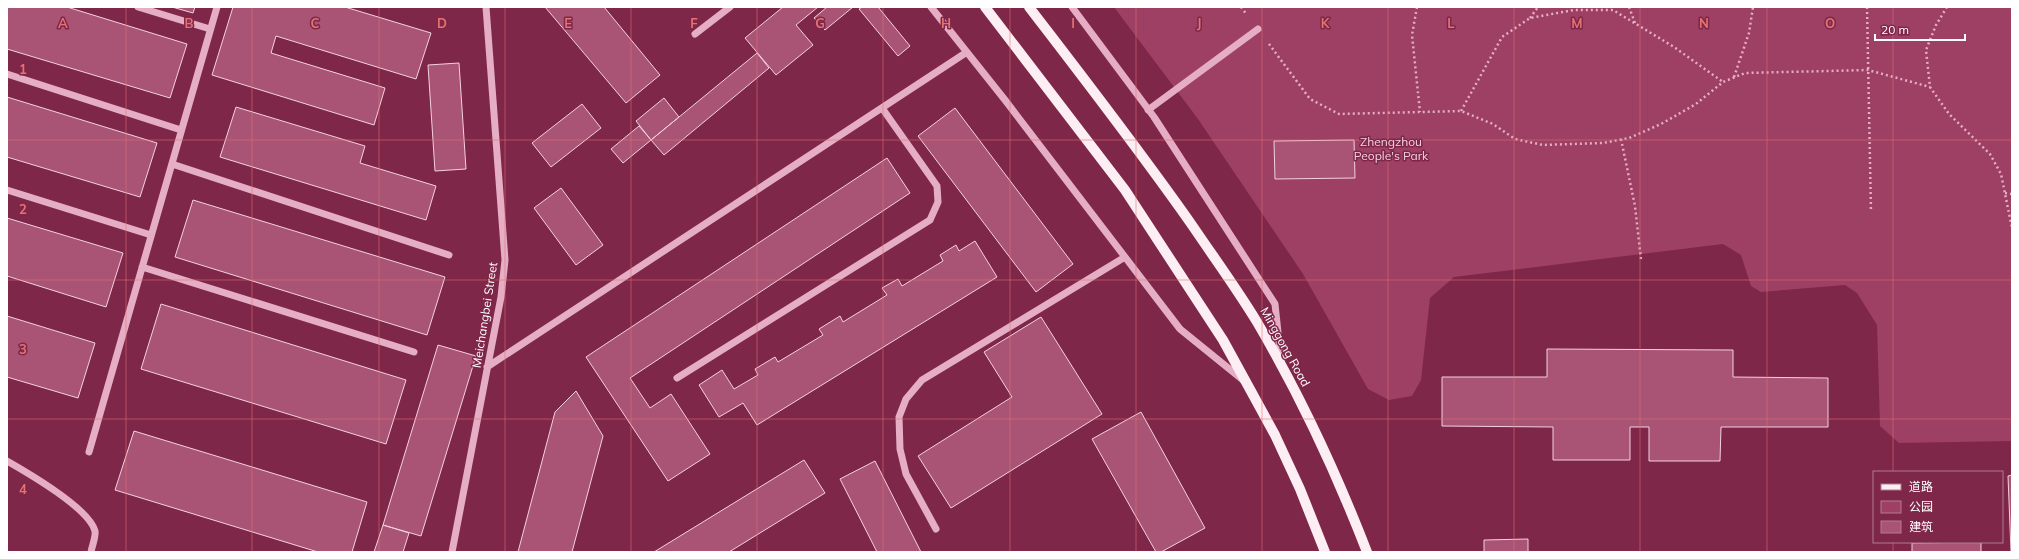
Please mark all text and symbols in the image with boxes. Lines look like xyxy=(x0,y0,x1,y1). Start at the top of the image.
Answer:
text: A xyxy=(58,15,68,31)
text: B xyxy=(185,15,194,31)
text: C xyxy=(311,15,320,31)
text: D xyxy=(437,15,447,31)
text: E xyxy=(564,15,572,31)
text: F xyxy=(690,15,698,31)
text: G xyxy=(815,15,825,31)
text: H xyxy=(941,15,951,31)
text: I xyxy=(1071,15,1075,31)
text: J xyxy=(1197,15,1201,31)
text: K xyxy=(1321,15,1331,31)
text: L xyxy=(1447,15,1455,31)
text: M xyxy=(1571,15,1583,31)
text: N xyxy=(1699,15,1709,31)
text: O xyxy=(1825,15,1835,31)
scale bar xyxy=(1875,16,1965,42)
text: 20 m xyxy=(1881,22,1909,37)
text: 1 xyxy=(19,61,27,77)
park label: Zhengzhou People's Park xyxy=(1354,134,1429,163)
text: 2 xyxy=(19,201,27,217)
street label: Meichangbei Street xyxy=(469,261,500,369)
street label: Minggong Road xyxy=(1257,304,1313,389)
text: 3 xyxy=(19,341,27,357)
legend xyxy=(1873,471,2003,543)
text: 道路 xyxy=(1909,479,1933,494)
text: 4 xyxy=(19,481,27,497)
text: 公园 xyxy=(1909,499,1933,514)
text: 建筑 xyxy=(1909,519,1933,534)

